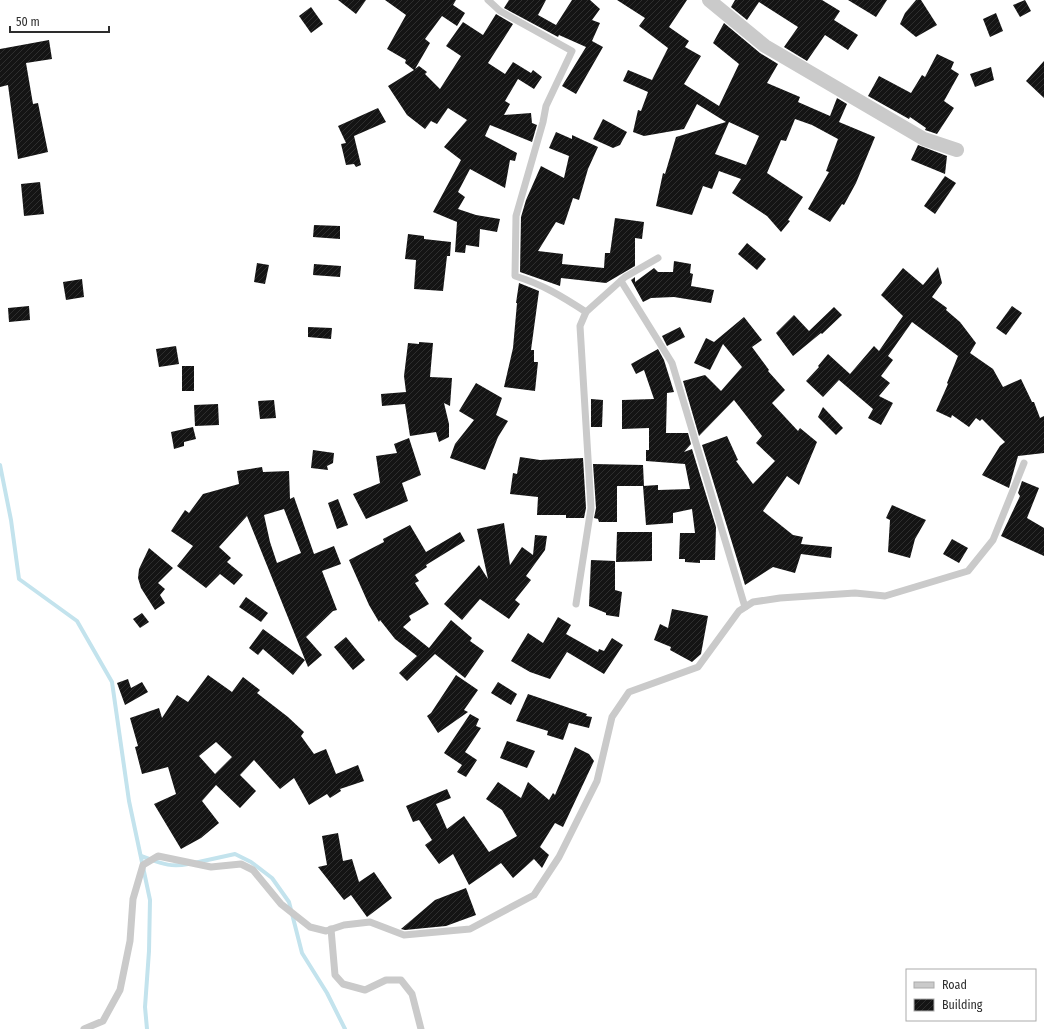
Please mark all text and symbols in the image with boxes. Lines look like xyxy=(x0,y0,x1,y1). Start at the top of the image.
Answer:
scale bar xyxy=(10,8,109,34)
text: 50 m xyxy=(16,15,40,29)
legend xyxy=(906,969,1036,1021)
text: Road xyxy=(942,978,967,992)
text: Building xyxy=(942,998,983,1012)

